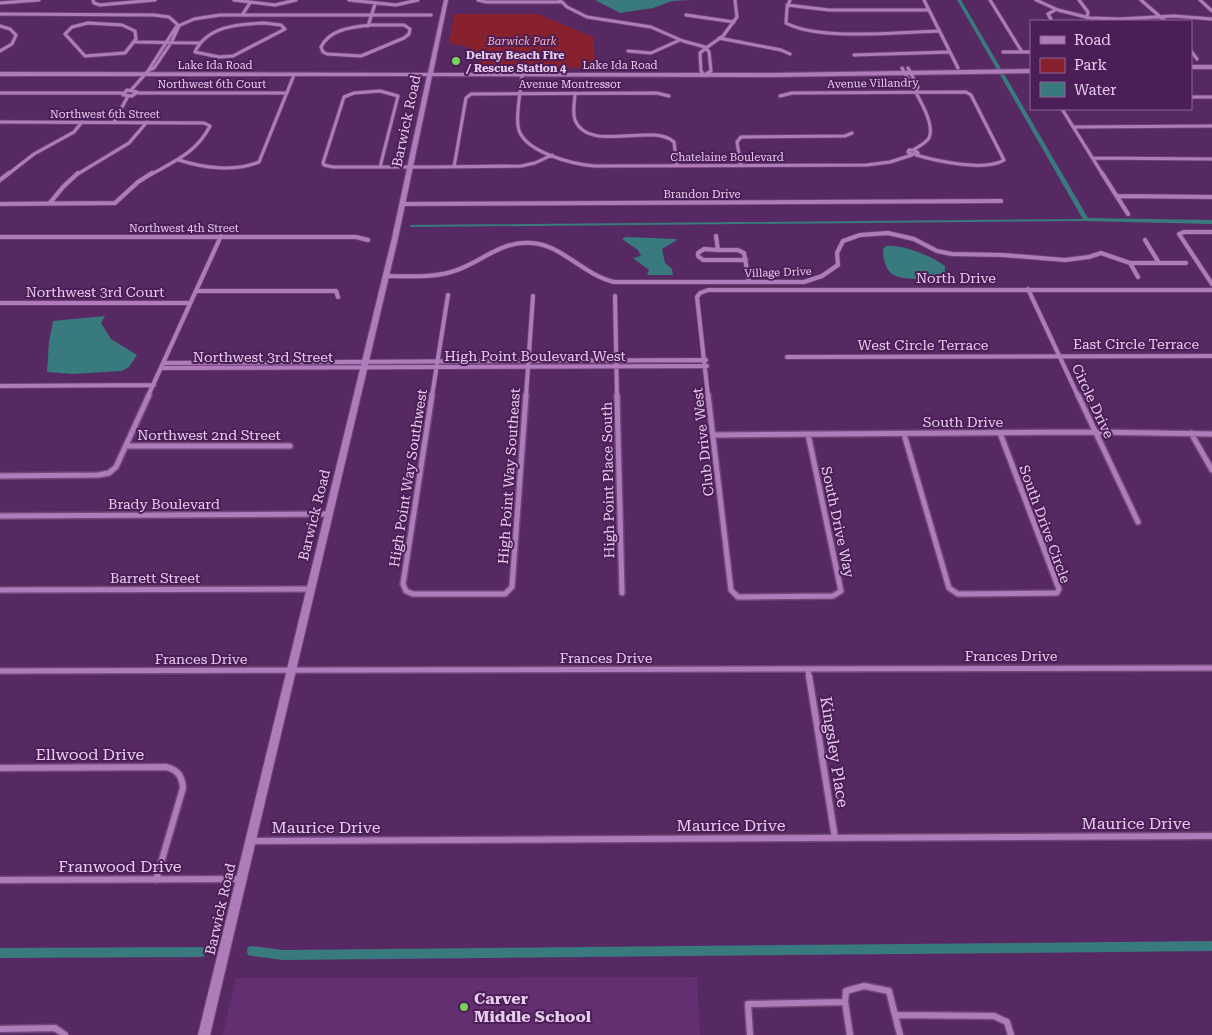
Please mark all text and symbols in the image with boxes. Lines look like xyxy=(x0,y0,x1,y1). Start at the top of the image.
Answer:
legend xyxy=(1030,20,1192,110)
text: Road xyxy=(1074,31,1111,49)
park label: Barwick Park xyxy=(486,35,557,48)
place label: Delray Beach Fire / Rescue Station 4 xyxy=(465,49,567,75)
marker: Delray Beach Fire / Rescue Station 4 xyxy=(450,55,462,67)
text: Park xyxy=(1074,56,1108,74)
street label: Lake Ida Road xyxy=(177,59,253,72)
street label: Lake Ida Road xyxy=(582,59,658,72)
street label: Barwick Road xyxy=(388,74,424,168)
street label: Avenue Villandry xyxy=(827,76,919,91)
street label: Northwest 6th Court xyxy=(158,78,266,91)
street label: Avenue Montressor xyxy=(519,78,622,91)
text: Water xyxy=(1074,81,1116,99)
street label: Northwest 6th Street xyxy=(50,108,160,121)
street label: Chatelaine Boulevard xyxy=(670,151,784,164)
street label: Brandon Drive xyxy=(663,188,741,201)
street label: Northwest 4th Street xyxy=(129,222,239,235)
street label: Village Drive xyxy=(744,265,812,280)
street label: North Drive xyxy=(916,270,996,286)
street label: Northwest 3rd Court xyxy=(26,284,164,300)
street label: East Circle Terrace xyxy=(1073,336,1199,352)
street label: West Circle Terrace xyxy=(858,337,989,353)
street label: High Point Boulevard West xyxy=(444,348,626,364)
street label: Northwest 3rd Street xyxy=(193,349,333,365)
street label: Circle Drive xyxy=(1069,361,1117,441)
street label: High Point Way Southeast xyxy=(495,387,523,565)
street label: Club Drive West xyxy=(689,387,717,497)
street label: High Point Way Southwest xyxy=(386,388,430,568)
street label: High Point Place South xyxy=(599,402,617,558)
street label: South Drive xyxy=(923,414,1004,430)
street label: Northwest 2nd Street xyxy=(137,427,281,443)
street label: South Drive Circle xyxy=(1016,463,1074,585)
street label: South Drive Way xyxy=(818,465,858,580)
street label: Barwick Road xyxy=(295,468,333,562)
street label: Brady Boulevard xyxy=(108,496,220,512)
street label: Barrett Street xyxy=(110,570,200,586)
street label: Frances Drive xyxy=(965,648,1058,664)
street label: Frances Drive xyxy=(560,650,653,666)
street label: Frances Drive xyxy=(155,651,248,667)
street label: Kingsley Place xyxy=(816,695,853,809)
street label: Ellwood Drive xyxy=(36,745,145,764)
street label: Maurice Drive xyxy=(1082,814,1191,833)
street label: Maurice Drive xyxy=(677,816,786,835)
street label: Maurice Drive xyxy=(272,818,381,837)
street label: Franwood Drive xyxy=(58,857,182,876)
street label: Barwick Road xyxy=(202,862,238,956)
place label: Carver Middle School xyxy=(474,989,592,1026)
marker: Carver Middle School xyxy=(458,1001,470,1013)

